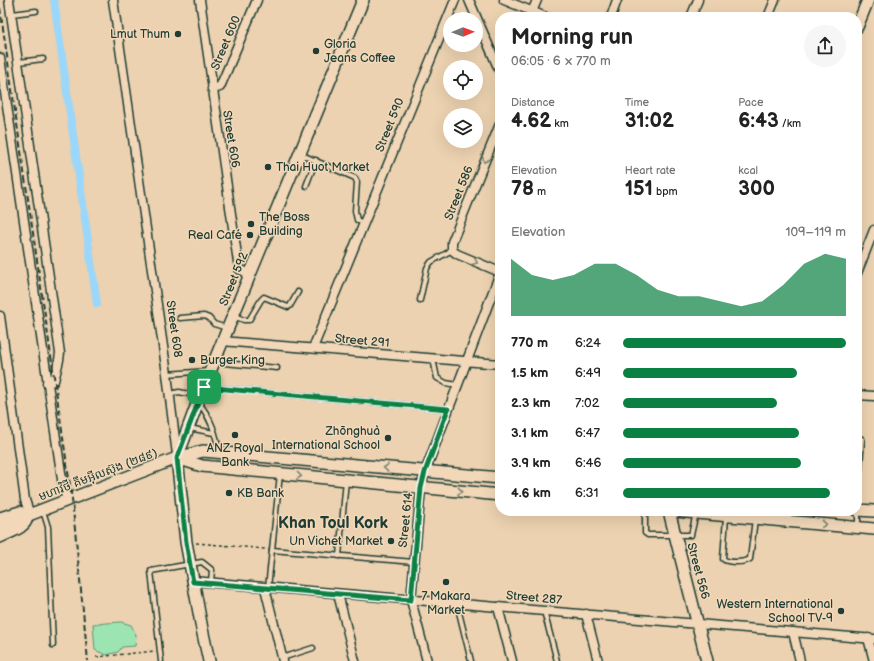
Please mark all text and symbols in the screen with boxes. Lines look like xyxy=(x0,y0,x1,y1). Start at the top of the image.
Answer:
north arrow xyxy=(443,12,483,52)
map controls xyxy=(443,12,483,148)
street label: Street 600 xyxy=(208,14,244,72)
text: Morning run xyxy=(511,24,633,51)
button: share xyxy=(804,25,846,67)
place label: Lmut Thum xyxy=(110,27,170,42)
marker: Lmut Thum xyxy=(173,29,183,39)
place label: Gloria Jeans Coffee xyxy=(324,37,395,66)
marker: Gloria Jeans Coffee xyxy=(311,46,321,56)
text: 06:05 · 6 × 770 m xyxy=(511,53,611,69)
button: locate xyxy=(443,60,483,100)
street label: Street 590 xyxy=(372,96,408,154)
text: Distance xyxy=(511,96,555,109)
text: Time xyxy=(625,96,649,109)
text: Pace xyxy=(738,96,763,109)
button: layers xyxy=(443,108,483,148)
street label: Street 606 xyxy=(219,109,243,169)
text: 4.62 xyxy=(511,109,551,133)
text: 31:02 xyxy=(625,109,674,133)
text: 6:43 xyxy=(738,109,779,133)
text: km xyxy=(551,117,569,130)
text: /km xyxy=(779,117,801,130)
one-way arrow xyxy=(482,157,490,164)
place label: Thai Huot Market xyxy=(276,160,370,175)
marker: Thai Huot Market xyxy=(263,162,273,172)
street label: Street 586 xyxy=(441,164,477,222)
text: Elevation xyxy=(511,164,557,177)
text: Heart rate xyxy=(625,164,675,177)
text: kcal xyxy=(738,164,758,177)
text: 78 xyxy=(511,177,534,201)
text: 151 xyxy=(625,177,653,201)
text: 300 xyxy=(738,177,775,201)
text: m xyxy=(534,185,546,198)
text: bpm xyxy=(653,185,678,198)
place label: The Boss Building xyxy=(259,210,310,239)
marker: The Boss Building xyxy=(246,219,256,229)
text: Elevation xyxy=(511,224,565,240)
text: 109–119 m xyxy=(785,224,846,240)
place label: Real Café xyxy=(188,228,242,243)
marker: Real Café xyxy=(245,230,255,240)
street label: Street 592 xyxy=(216,250,252,308)
one-way arrow xyxy=(472,257,479,265)
street label: Street 608 xyxy=(163,299,185,359)
street label: Street 291 xyxy=(334,331,390,351)
text: 770 m xyxy=(511,335,548,351)
text: 6:24 xyxy=(575,335,601,351)
place label: Burger King xyxy=(200,353,265,368)
marker: Burger King xyxy=(187,355,197,365)
text: 1.5 km xyxy=(511,365,548,381)
text: 6:49 xyxy=(575,365,601,381)
pin xyxy=(187,370,221,404)
icon: arrive xyxy=(193,376,215,398)
text: 2.3 km xyxy=(511,395,551,411)
text: 7:02 xyxy=(575,395,599,411)
place label: Zhōnghuà International School xyxy=(272,424,380,453)
text: 3.1 km xyxy=(511,425,548,441)
text: 6:47 xyxy=(575,425,600,441)
marker: ANZ Royal Bank xyxy=(230,430,240,440)
marker: Zhōnghuà International School xyxy=(383,433,393,443)
place label: ANZ Royal Bank xyxy=(207,441,263,470)
street label: មហាវិថី គីមអ៊ីលស៊ុង (២៨៩) xyxy=(36,445,160,505)
text: 3.9 km xyxy=(511,455,550,471)
text: 6:46 xyxy=(575,455,601,471)
one-way arrow xyxy=(383,464,389,473)
one-way arrow xyxy=(296,471,302,480)
text: 4.6 km xyxy=(511,485,551,501)
text: 6:31 xyxy=(575,485,599,501)
place label: KB Bank xyxy=(237,486,284,501)
one-way arrow xyxy=(457,487,463,496)
marker: KB Bank xyxy=(224,488,234,498)
street label: Street 614 xyxy=(396,491,416,548)
district label: Khan Toul Kork xyxy=(278,514,389,533)
one-way arrow xyxy=(821,520,827,529)
place label: Un Vichet Market xyxy=(289,534,383,549)
marker: Un Vichet Market xyxy=(386,536,396,546)
street label: Street 566 xyxy=(683,541,713,601)
marker: 7 Makara Market xyxy=(441,577,451,587)
street label: Street 287 xyxy=(505,588,563,608)
place label: 7 Makara Market xyxy=(422,589,471,618)
place label: Western International School TV-9 xyxy=(717,597,833,626)
marker: Western International School TV-9 xyxy=(836,606,846,616)

